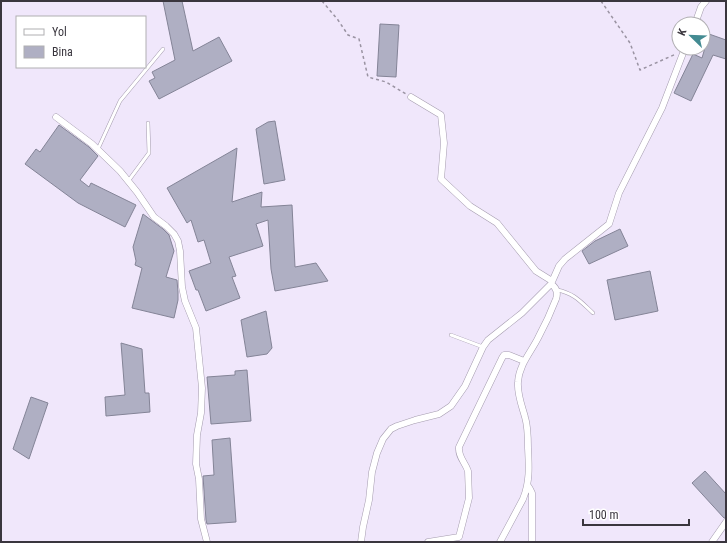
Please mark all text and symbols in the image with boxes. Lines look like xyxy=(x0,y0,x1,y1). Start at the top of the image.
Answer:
legend xyxy=(16,16,146,68)
north arrow xyxy=(671,16,711,56)
text: Yol xyxy=(52,25,67,39)
text: K xyxy=(675,26,690,38)
text: Bina xyxy=(52,45,73,59)
scale bar xyxy=(583,501,689,527)
text: 100 m xyxy=(589,508,619,522)

